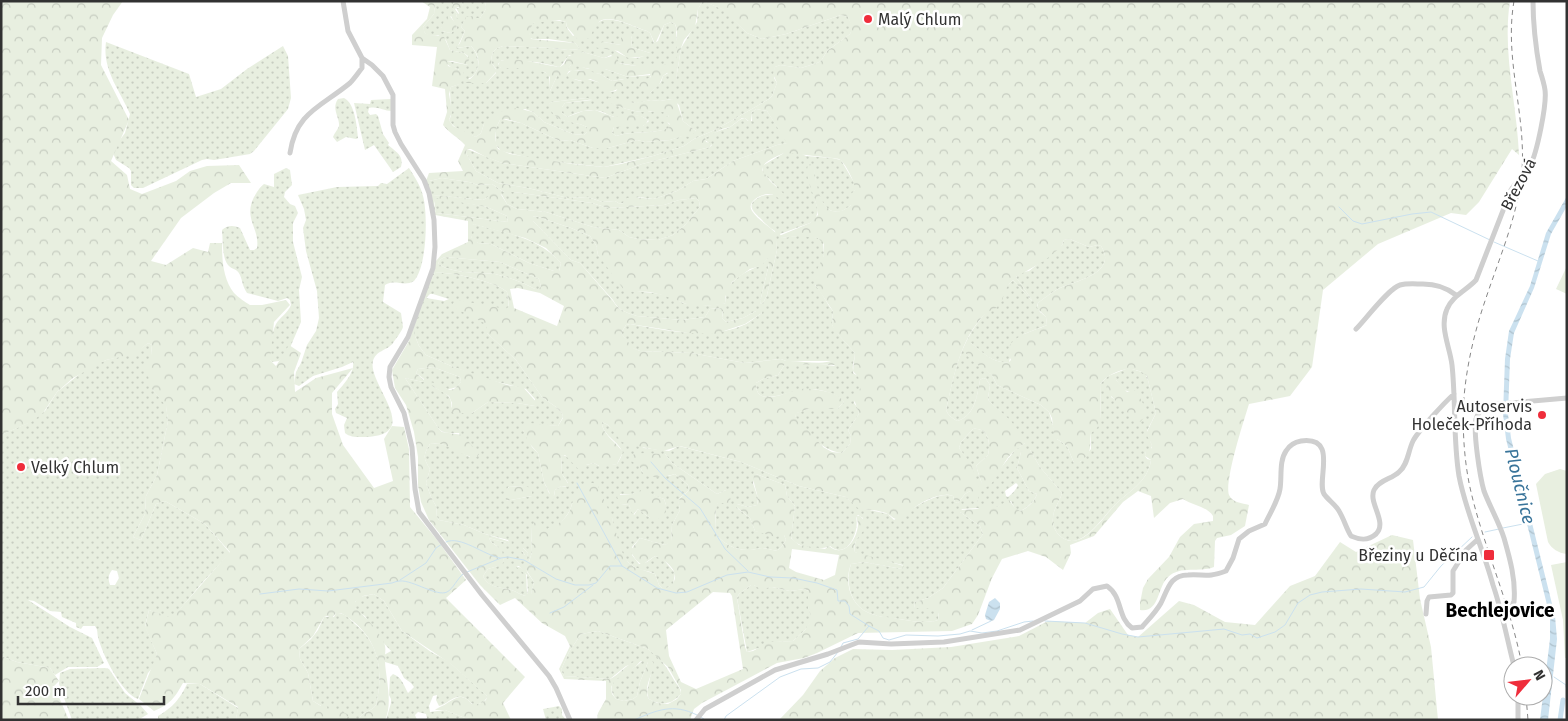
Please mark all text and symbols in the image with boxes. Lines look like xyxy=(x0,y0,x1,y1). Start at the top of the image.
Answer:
place label: Malý Chlum xyxy=(878,10,962,29)
marker: Malý Chlum xyxy=(862,13,874,25)
street label: Březová xyxy=(1497,155,1540,214)
place label: Autoservis Holeček-Příhoda xyxy=(1411,397,1532,434)
marker: Autoservis Holeček-Příhoda xyxy=(1536,409,1548,421)
water label: Ploučnice xyxy=(1500,446,1540,526)
place label: Velký Chlum xyxy=(31,458,119,477)
marker: Velký Chlum xyxy=(15,461,27,473)
place label: Březiny u Děčína xyxy=(1358,546,1478,565)
marker: Březiny u Děčína xyxy=(1482,548,1496,562)
district label: Bechlejovice xyxy=(1446,599,1554,622)
north arrow xyxy=(1503,656,1553,706)
text: N xyxy=(1529,667,1549,683)
scale bar xyxy=(18,674,164,706)
text: 200 m xyxy=(25,682,66,700)

